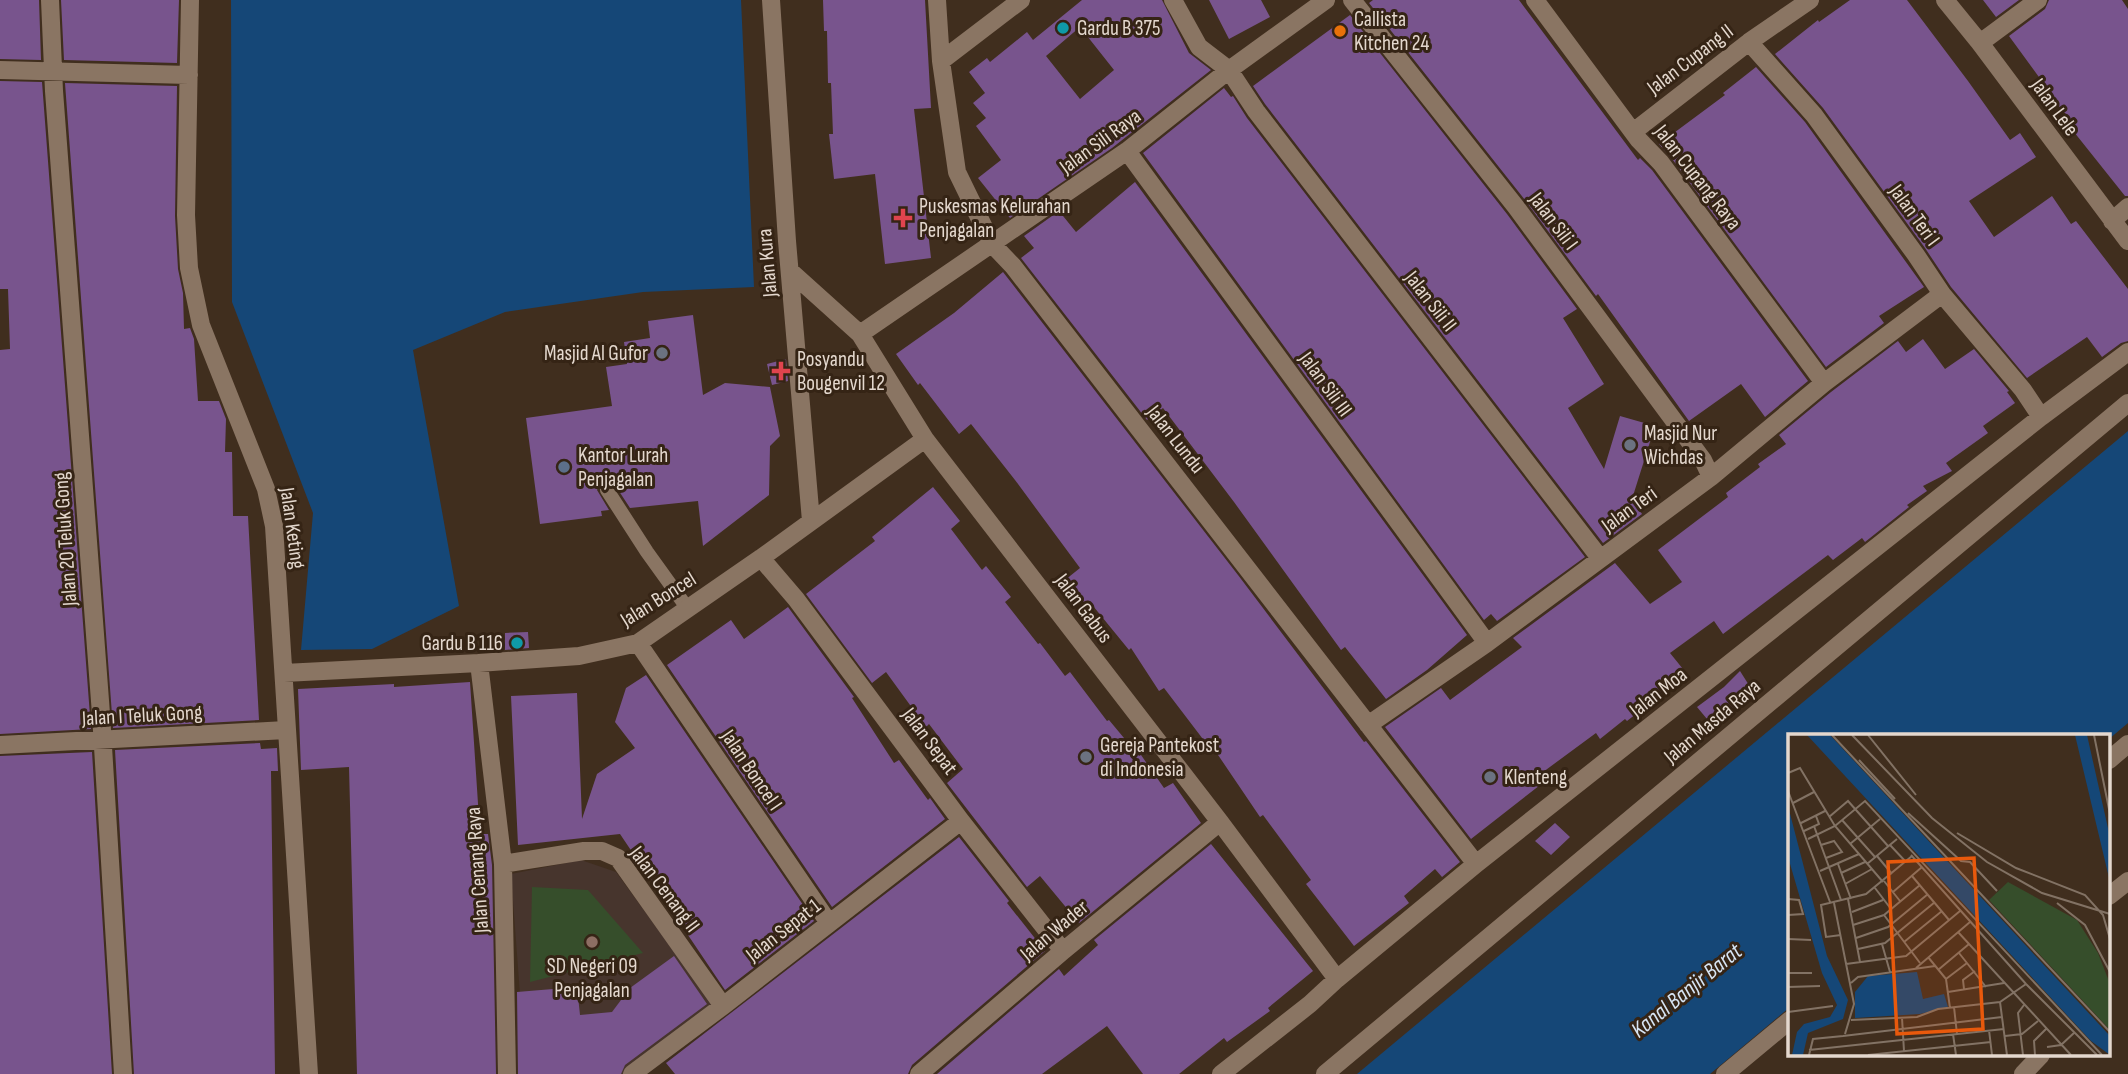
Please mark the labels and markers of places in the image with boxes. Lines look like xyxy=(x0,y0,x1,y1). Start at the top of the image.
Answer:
place label: Callista Kitchen 24 xyxy=(1354,7,1429,56)
place label: Gardu B 375 xyxy=(1077,16,1160,41)
marker: Gardu B 375 xyxy=(1055,20,1071,36)
marker: Callista Kitchen 24 xyxy=(1332,23,1348,39)
place label: Puskesmas Kelurahan Penjagalan xyxy=(919,194,1070,243)
marker: Puskesmas Kelurahan Penjagalan xyxy=(893,208,913,228)
place label: Masjid Al Gufor xyxy=(544,341,648,366)
marker: Masjid Al Gufor xyxy=(654,345,670,361)
place label: Posyandu Bougenvil 12 xyxy=(797,347,885,396)
marker: Posyandu Bougenvil 12 xyxy=(771,361,791,381)
place label: Masjid Nur Wichdas xyxy=(1644,421,1717,470)
marker: Masjid Nur Wichdas xyxy=(1622,437,1638,453)
place label: Kantor Lurah Penjagalan xyxy=(578,443,668,492)
marker: Kantor Lurah Penjagalan xyxy=(556,459,572,475)
place label: Gardu B 116 xyxy=(421,631,503,656)
marker: Gardu B 116 xyxy=(509,635,525,651)
place label: Gereja Pantekost di Indonesia xyxy=(1100,733,1219,782)
marker: Gereja Pantekost di Indonesia xyxy=(1078,749,1094,765)
place label: Klenteng xyxy=(1504,765,1567,790)
marker: Klenteng xyxy=(1482,769,1498,785)
marker: SD Negeri 09 Penjagalan xyxy=(584,934,600,950)
place label: SD Negeri 09 Penjagalan xyxy=(547,954,637,1003)

